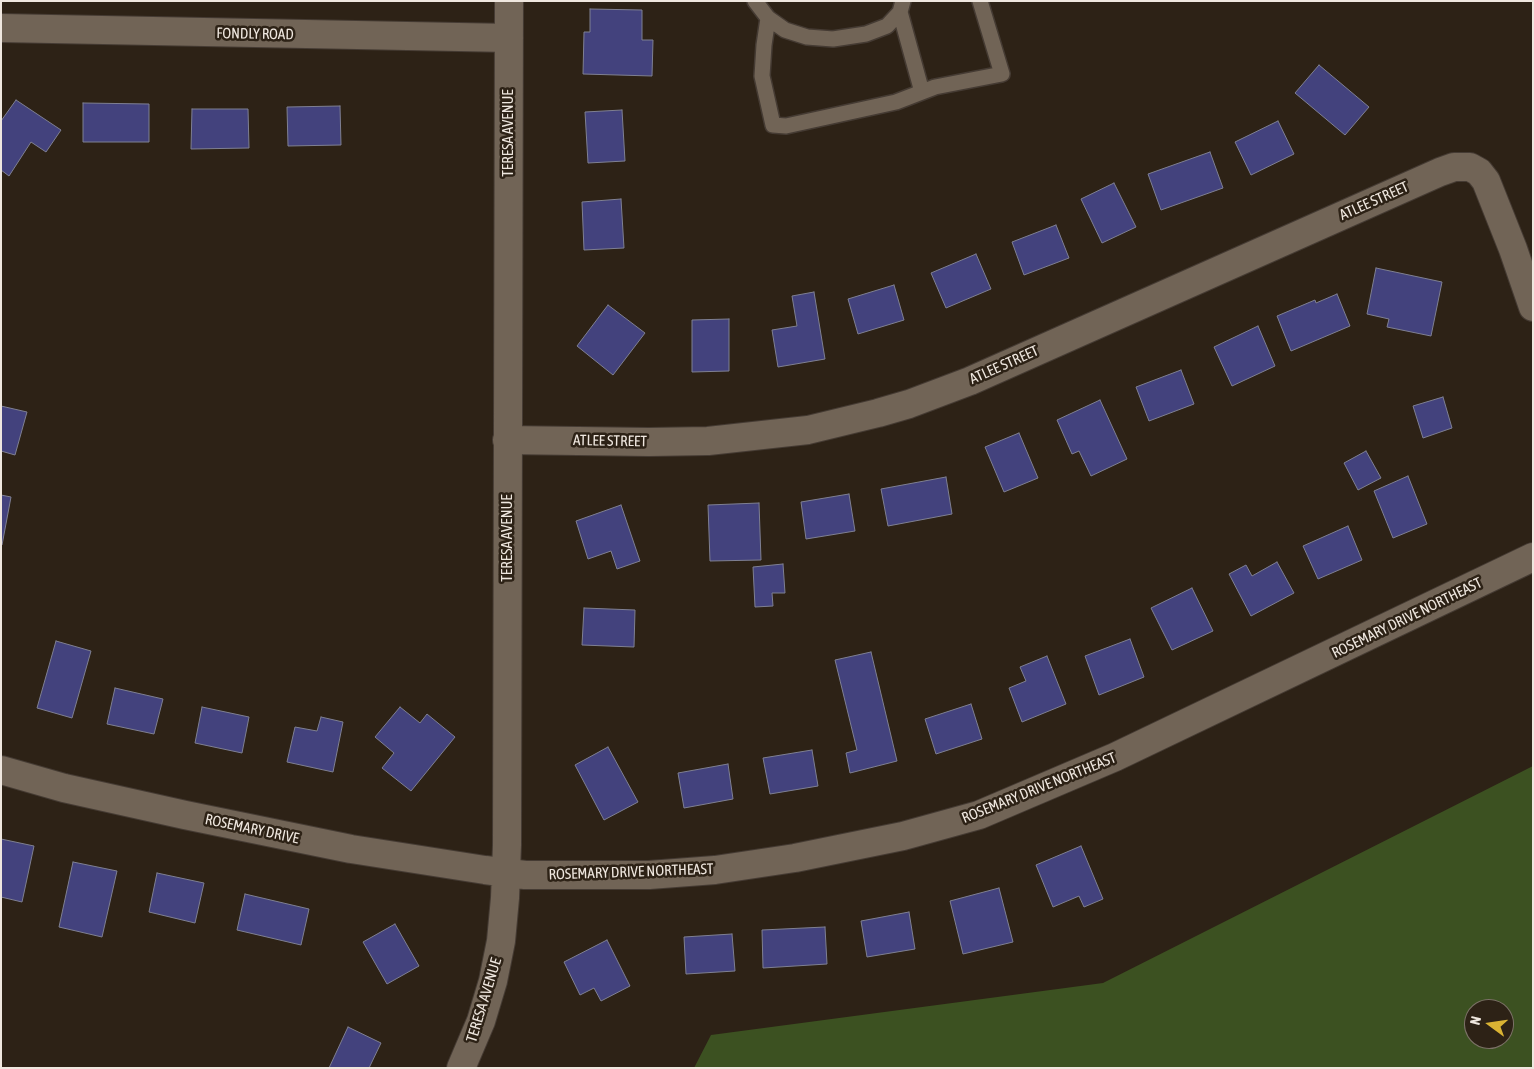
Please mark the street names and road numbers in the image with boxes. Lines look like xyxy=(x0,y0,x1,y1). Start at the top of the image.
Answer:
street label: FONDLY ROAD xyxy=(216,24,294,44)
street label: TERESA AVENUE xyxy=(499,89,517,177)
street label: ATLEE STREET xyxy=(1337,178,1411,224)
street label: ATLEE STREET xyxy=(967,342,1041,388)
street label: ATLEE STREET xyxy=(573,431,647,451)
street label: TERESA AVENUE xyxy=(498,494,516,582)
street label: ROSEMARY DRIVE NORTHEAST xyxy=(1329,574,1485,662)
street label: ROSEMARY DRIVE NORTHEAST xyxy=(959,749,1119,827)
street label: ROSEMARY DRIVE xyxy=(203,810,301,848)
street label: ROSEMARY DRIVE NORTHEAST xyxy=(548,860,714,884)
street label: TERESA AVENUE xyxy=(463,956,505,1044)

